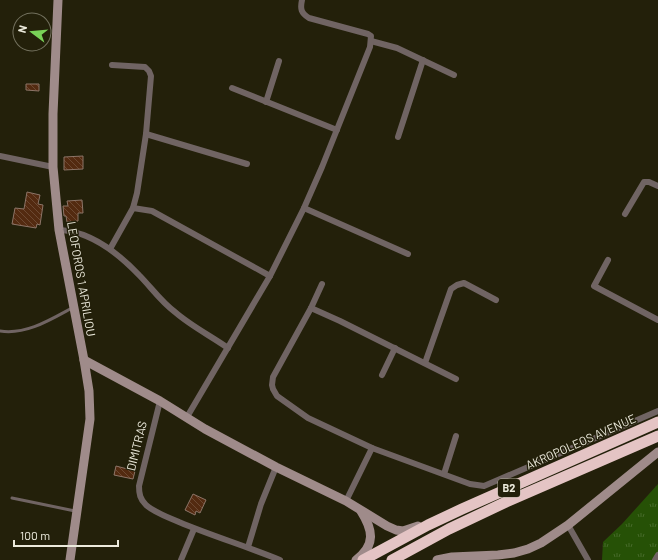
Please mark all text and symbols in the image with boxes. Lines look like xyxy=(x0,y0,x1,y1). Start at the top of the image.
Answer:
north arrow xyxy=(12,12,52,52)
text: N xyxy=(15,24,29,34)
street label: LEOFOROS 1 APRILIOU xyxy=(65,220,99,337)
street label: AKROPOLEOS AVENUE xyxy=(523,410,638,472)
street label: DIMITRAS xyxy=(123,419,149,472)
road number: B2 xyxy=(498,479,520,497)
scale bar xyxy=(14,522,118,548)
text: 100 m xyxy=(20,528,50,542)

